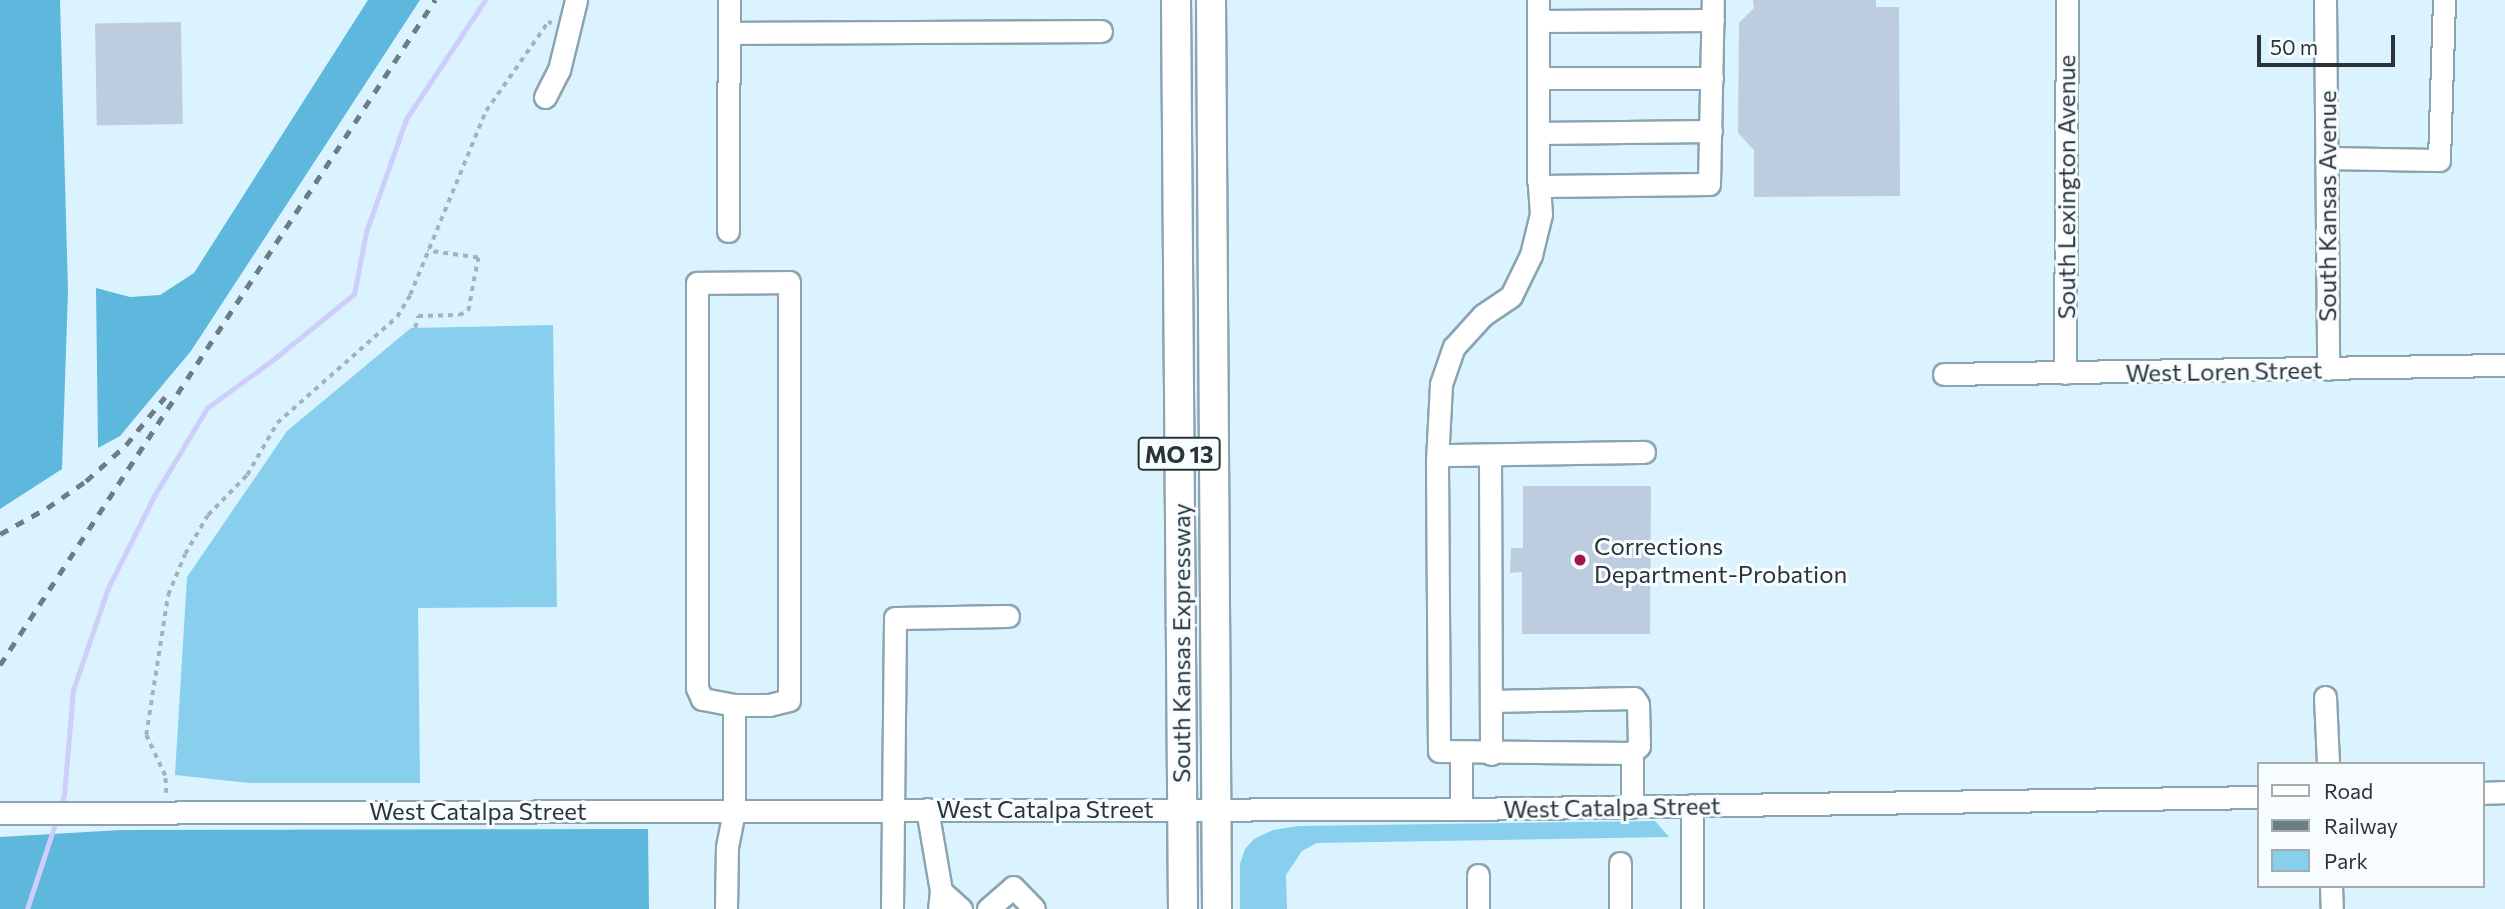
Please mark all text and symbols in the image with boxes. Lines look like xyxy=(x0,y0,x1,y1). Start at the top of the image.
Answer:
scale bar xyxy=(2260,21,2398,65)
text: 50 m xyxy=(2270,34,2318,59)
street label: South Lexington Avenue xyxy=(2052,55,2080,319)
street label: South Kansas Avenue xyxy=(2313,90,2341,322)
street label: West Loren Street xyxy=(2125,355,2323,387)
road number: MO 13 xyxy=(1137,435,1221,474)
street label: South Kansas Expressway xyxy=(1167,503,1195,783)
place label: Corrections Department-Probation xyxy=(1594,532,1847,588)
marker: Corrections Department-Probation xyxy=(1572,552,1588,568)
legend xyxy=(2256,762,2484,888)
text: Road xyxy=(2324,778,2373,803)
street label: West Catalpa Street xyxy=(1503,791,1721,823)
street label: West Catalpa Street xyxy=(936,795,1154,823)
street label: West Catalpa Street xyxy=(369,797,587,825)
text: Railway xyxy=(2324,813,2398,838)
text: Park xyxy=(2324,848,2368,873)

